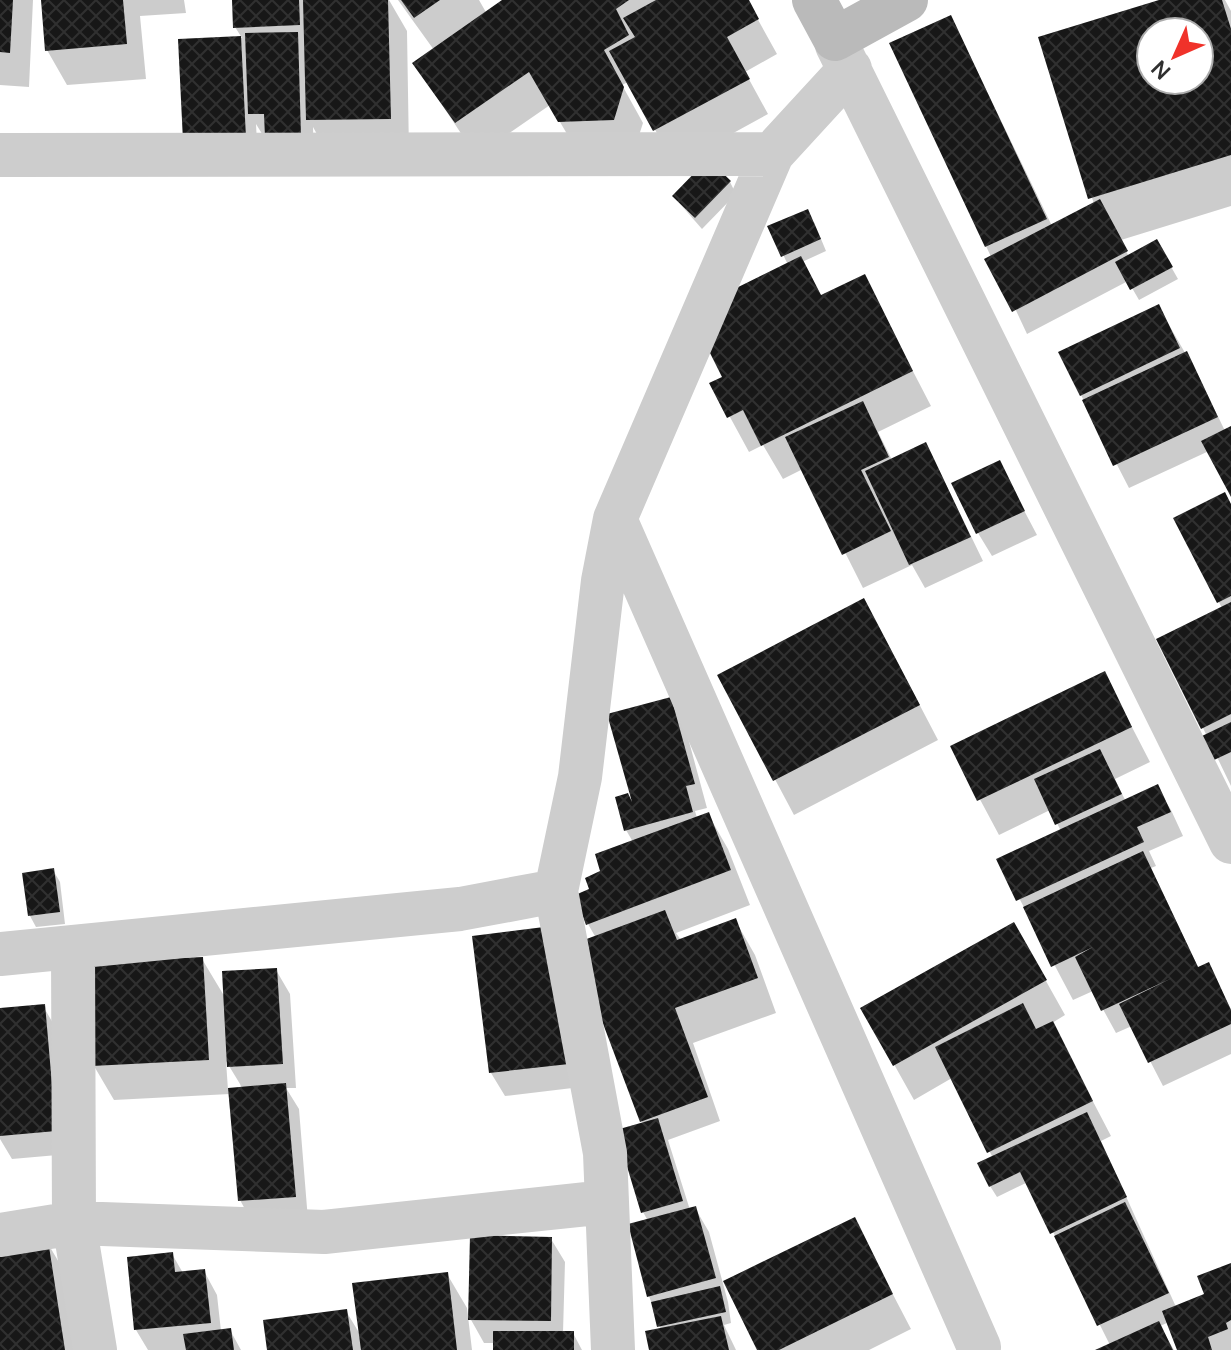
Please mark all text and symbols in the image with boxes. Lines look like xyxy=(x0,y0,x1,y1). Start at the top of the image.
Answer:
north arrow xyxy=(1135,16,1215,96)
text: N xyxy=(1145,54,1177,86)

